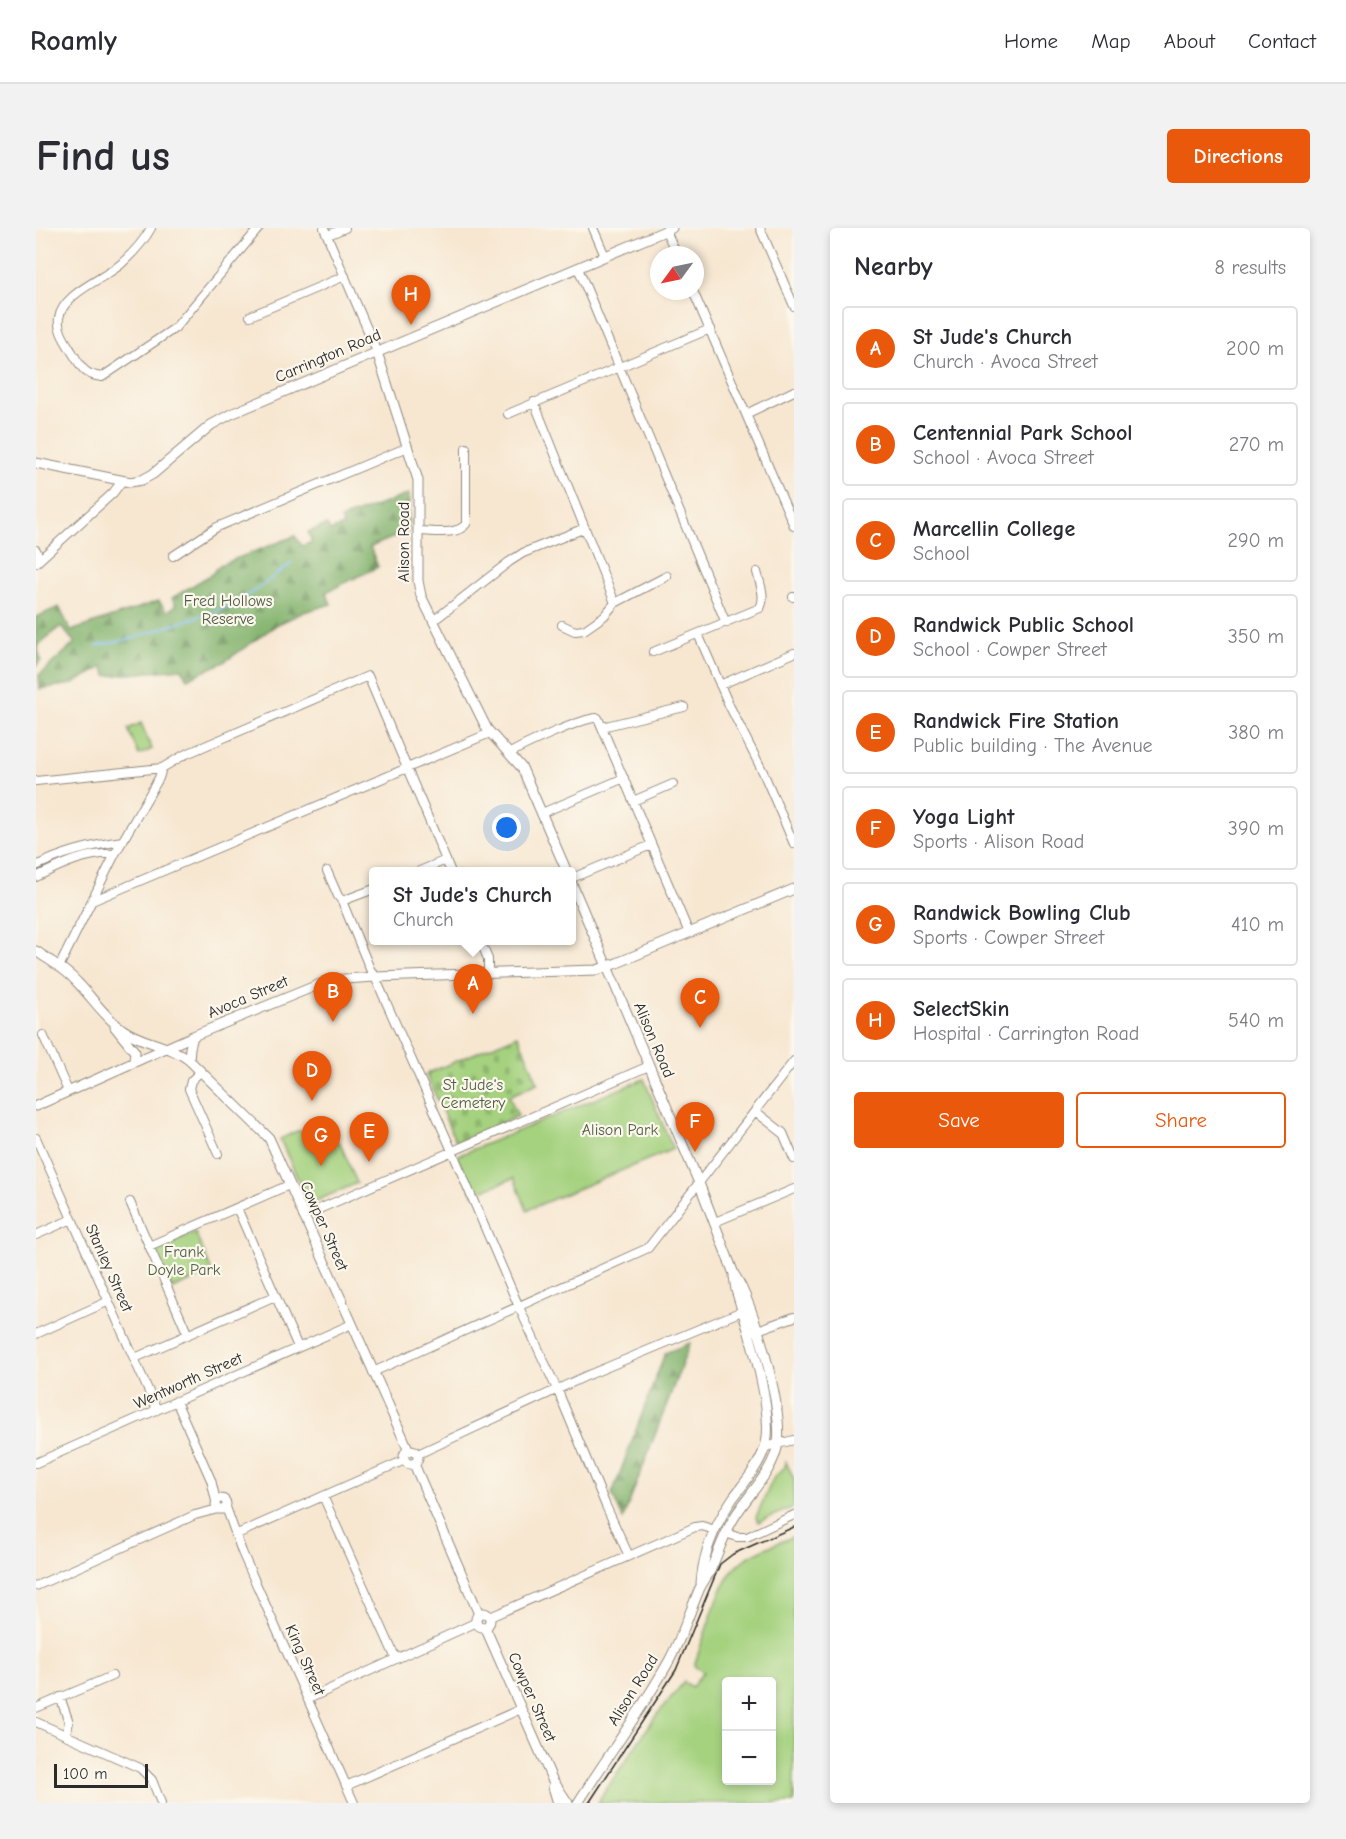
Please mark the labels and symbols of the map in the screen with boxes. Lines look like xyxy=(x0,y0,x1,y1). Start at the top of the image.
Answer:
north arrow xyxy=(650,246,704,300)
pin: H xyxy=(392,276,430,325)
street label: Carrington Road xyxy=(272,326,384,386)
street label: Alison Road xyxy=(395,502,413,582)
park label: Fred Hollows Reserve xyxy=(184,592,273,628)
your location xyxy=(492,813,521,842)
pin: A xyxy=(454,964,492,1014)
street label: Avoca Street xyxy=(205,972,291,1022)
pin: B xyxy=(314,972,352,1022)
pin: C xyxy=(680,978,720,1028)
street label: Alison Road xyxy=(630,1000,678,1080)
pin: D xyxy=(292,1052,332,1101)
park label: St Jude's Cemetery xyxy=(441,1076,506,1112)
pin: F xyxy=(676,1102,714,1152)
pin: E xyxy=(350,1112,388,1162)
pin: G xyxy=(302,1116,340,1166)
park label: Alison Park xyxy=(582,1121,658,1139)
street label: Cowper Street xyxy=(296,1178,352,1274)
street label: Stanley Street xyxy=(82,1221,137,1315)
park label: Frank Doyle Park xyxy=(147,1243,221,1279)
street label: Wentworth Street xyxy=(131,1349,245,1413)
street label: King Street xyxy=(281,1622,329,1698)
street label: Cowper Street xyxy=(504,1649,560,1745)
street label: Alison Road xyxy=(604,1651,662,1729)
scale bar xyxy=(54,1761,148,1788)

